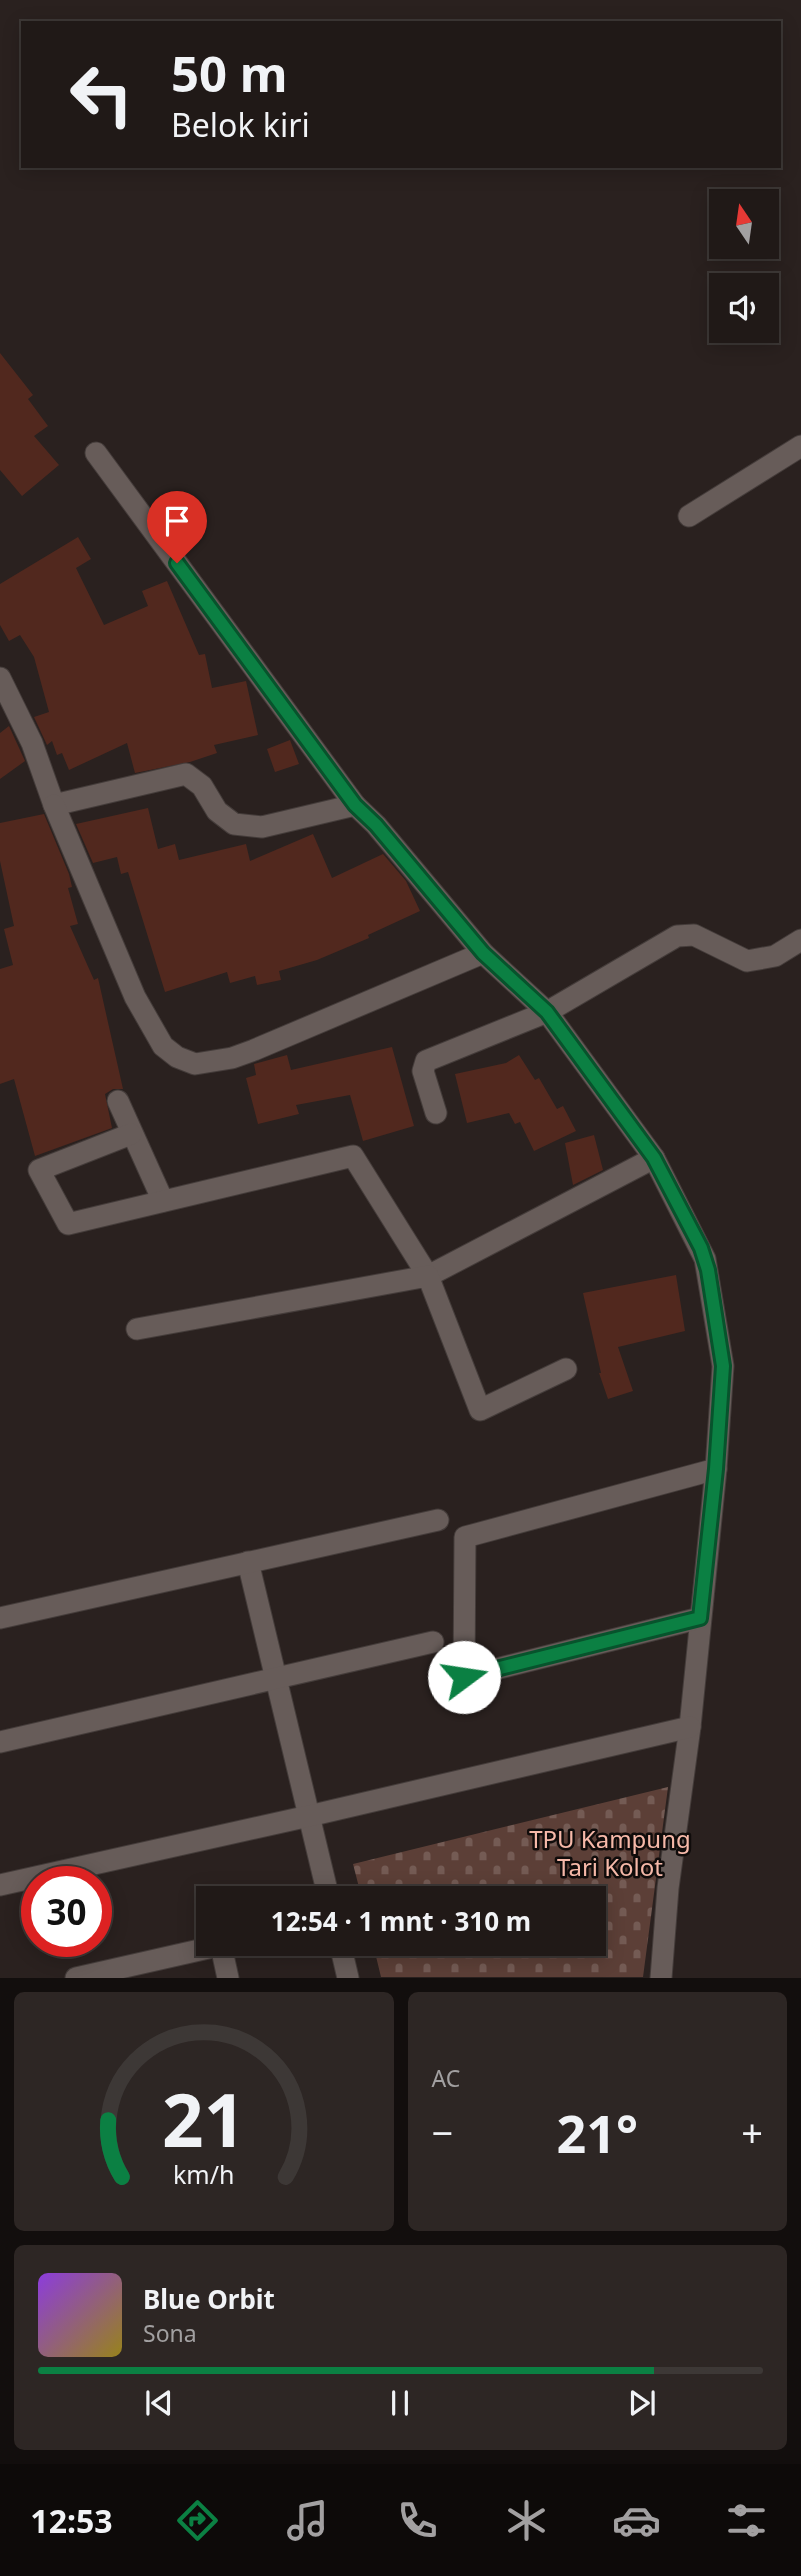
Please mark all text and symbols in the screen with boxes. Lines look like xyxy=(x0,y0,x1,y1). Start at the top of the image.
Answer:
text: 50 m xyxy=(171,40,288,106)
icon: left xyxy=(56,49,147,140)
text: Belok kiri xyxy=(171,103,310,146)
north arrow xyxy=(709,189,779,259)
map controls xyxy=(709,189,779,343)
button: sound xyxy=(709,273,779,343)
pin xyxy=(147,491,207,563)
icon: arrive xyxy=(158,502,196,540)
position arrow xyxy=(427,1640,501,1714)
park label: TPU Kampung Tari Kolot xyxy=(529,1822,691,1883)
speed limit sign: 30 xyxy=(21,1866,112,1957)
text: 12:54 · 1 mnt · 310 m xyxy=(271,1903,531,1939)
text: AC xyxy=(432,2062,460,2094)
text: 21 xyxy=(162,2070,245,2169)
text: 21° xyxy=(556,2097,638,2168)
text: − xyxy=(432,2106,453,2158)
text: + xyxy=(741,2106,763,2158)
text: km/h xyxy=(173,2157,235,2191)
text: Blue Orbit xyxy=(143,2281,275,2317)
text: Sona xyxy=(143,2317,197,2349)
icon: previous xyxy=(140,2384,178,2422)
icon: pause xyxy=(381,2384,419,2422)
icon: next xyxy=(623,2384,661,2422)
icon: directions xyxy=(173,2496,222,2545)
icon: music xyxy=(283,2496,332,2545)
icon: phone xyxy=(393,2496,442,2545)
icon: climate xyxy=(502,2496,551,2545)
icon: car xyxy=(612,2496,661,2545)
icon: filters xyxy=(722,2496,771,2545)
text: 12:53 xyxy=(30,2499,113,2542)

